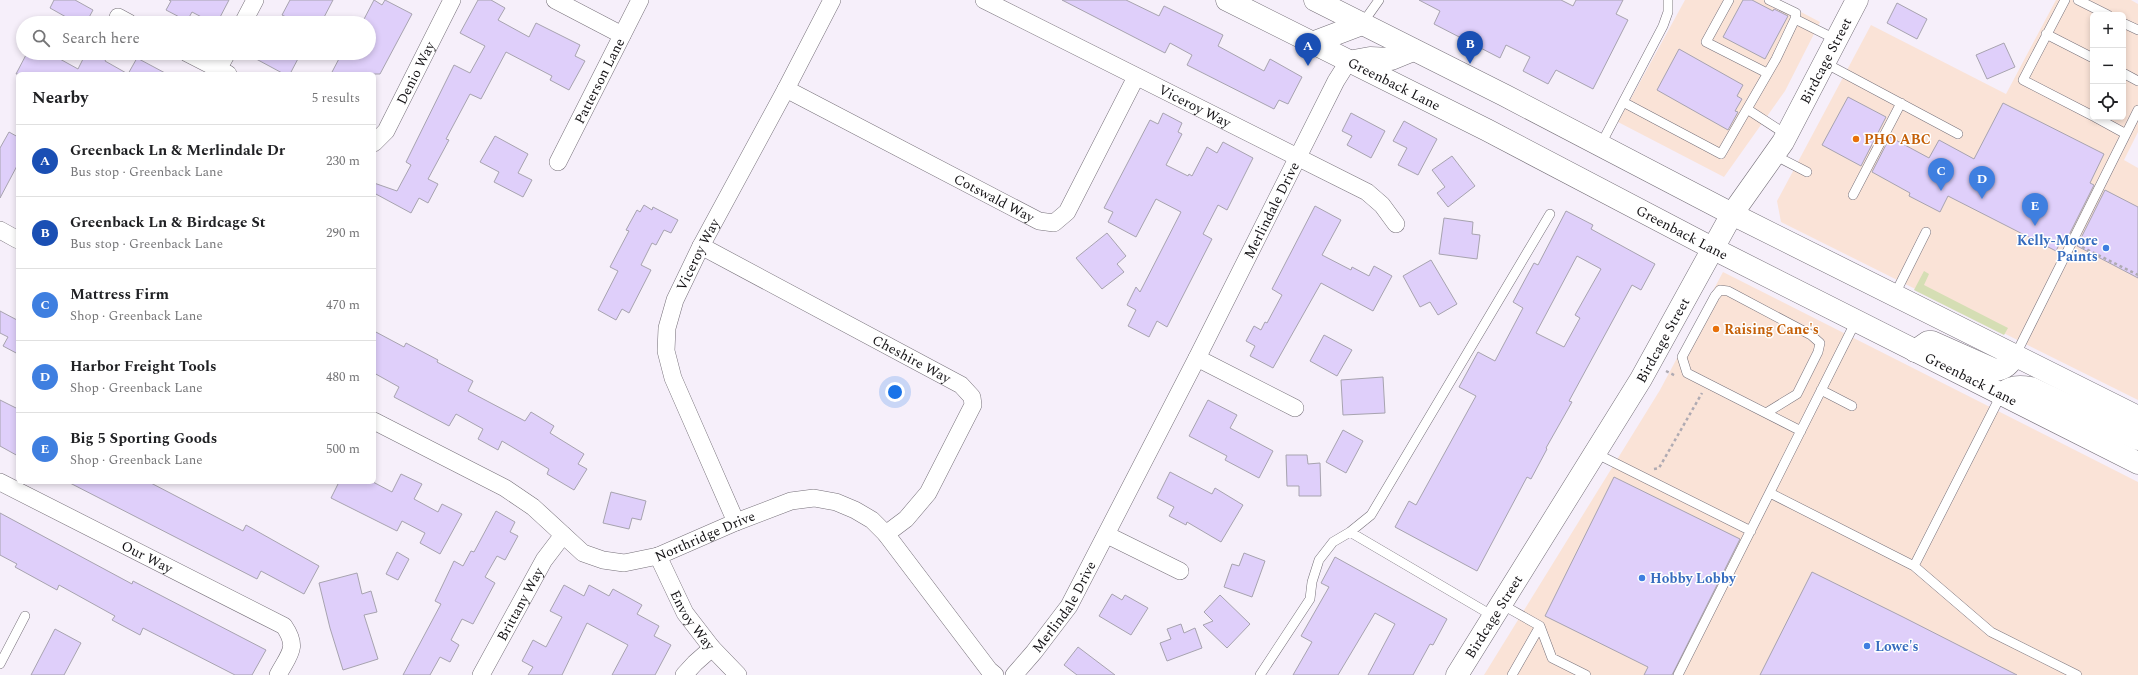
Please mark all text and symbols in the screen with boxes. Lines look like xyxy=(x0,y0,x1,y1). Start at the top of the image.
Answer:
map controls xyxy=(2090,12,2126,120)
button: + xyxy=(2090,12,2126,48)
street label: Birdcage Street xyxy=(1794,14,1857,108)
search box xyxy=(16,16,376,60)
icon: search xyxy=(30,27,52,49)
text: Search here xyxy=(62,27,140,50)
pin: B xyxy=(1457,31,1483,64)
pin: A xyxy=(1295,33,1321,66)
street label: Patterson Lane xyxy=(569,34,630,127)
street label: Denio Way xyxy=(391,37,441,108)
button: − xyxy=(2090,48,2126,84)
street label: Greenback Lane xyxy=(1344,52,1444,116)
street label: Viceroy Way xyxy=(1155,79,1236,133)
button: locate xyxy=(2090,84,2126,120)
text: Nearby xyxy=(32,85,88,111)
text: 5 results xyxy=(312,88,360,108)
place label: PHO ABC xyxy=(1864,129,1931,150)
marker: PHO ABC xyxy=(1851,134,1861,144)
text: Greenback Ln & Merlindale Dr xyxy=(70,139,285,162)
text: A xyxy=(40,151,50,171)
text: 230 m xyxy=(326,151,360,171)
street label: Merlindale Drive xyxy=(1238,158,1304,262)
pin: C xyxy=(1928,158,1954,191)
text: Bus stop · Greenback Lane xyxy=(70,162,223,182)
pin: D xyxy=(1969,166,1995,199)
street label: Cotswald Way xyxy=(950,168,1040,228)
pin: E xyxy=(2022,193,2048,226)
street label: Greenback Lane xyxy=(1632,199,1732,265)
text: Greenback Ln & Birdcage St xyxy=(70,211,266,234)
street label: Viceroy Way xyxy=(671,213,725,294)
text: B xyxy=(40,223,50,243)
text: 290 m xyxy=(326,223,360,243)
place label: Kelly-Moore Paints xyxy=(2017,230,2098,267)
text: Bus stop · Greenback Lane xyxy=(70,234,223,254)
marker: Kelly-Moore Paints xyxy=(2101,243,2111,253)
text: Mattress Firm xyxy=(70,283,169,306)
street label: Birdcage Street xyxy=(1630,293,1695,387)
text: C xyxy=(40,295,50,315)
text: 470 m xyxy=(326,295,360,315)
text: Shop · Greenback Lane xyxy=(70,306,203,326)
place label: Raising Cane's xyxy=(1724,319,1819,340)
marker: Raising Cane's xyxy=(1711,324,1721,334)
street label: Cheshire Way xyxy=(869,329,956,389)
street label: Greenback Lane xyxy=(1921,347,2021,411)
text: Harbor Freight Tools xyxy=(70,355,217,378)
text: D xyxy=(40,367,50,387)
text: 480 m xyxy=(326,367,360,387)
text: Shop · Greenback Lane xyxy=(70,378,203,398)
your location xyxy=(885,382,905,402)
text: Big 5 Sporting Goods xyxy=(70,427,217,450)
text: E xyxy=(41,439,49,459)
text: 500 m xyxy=(326,439,360,459)
text: Shop · Greenback Lane xyxy=(70,450,203,470)
street label: Northridge Drive xyxy=(651,505,758,567)
street label: Our Way xyxy=(118,535,178,579)
street label: Merlindale Drive xyxy=(1027,557,1101,657)
street label: Brittany Way xyxy=(491,562,549,645)
place label: Hobby Lobby xyxy=(1650,568,1737,589)
street label: Birdcage Street xyxy=(1459,570,1527,662)
marker: Hobby Lobby xyxy=(1637,573,1647,583)
street label: Envoy Way xyxy=(665,586,721,655)
place label: Lowe's xyxy=(1875,636,1919,657)
marker: Lowe's xyxy=(1862,641,1872,651)

